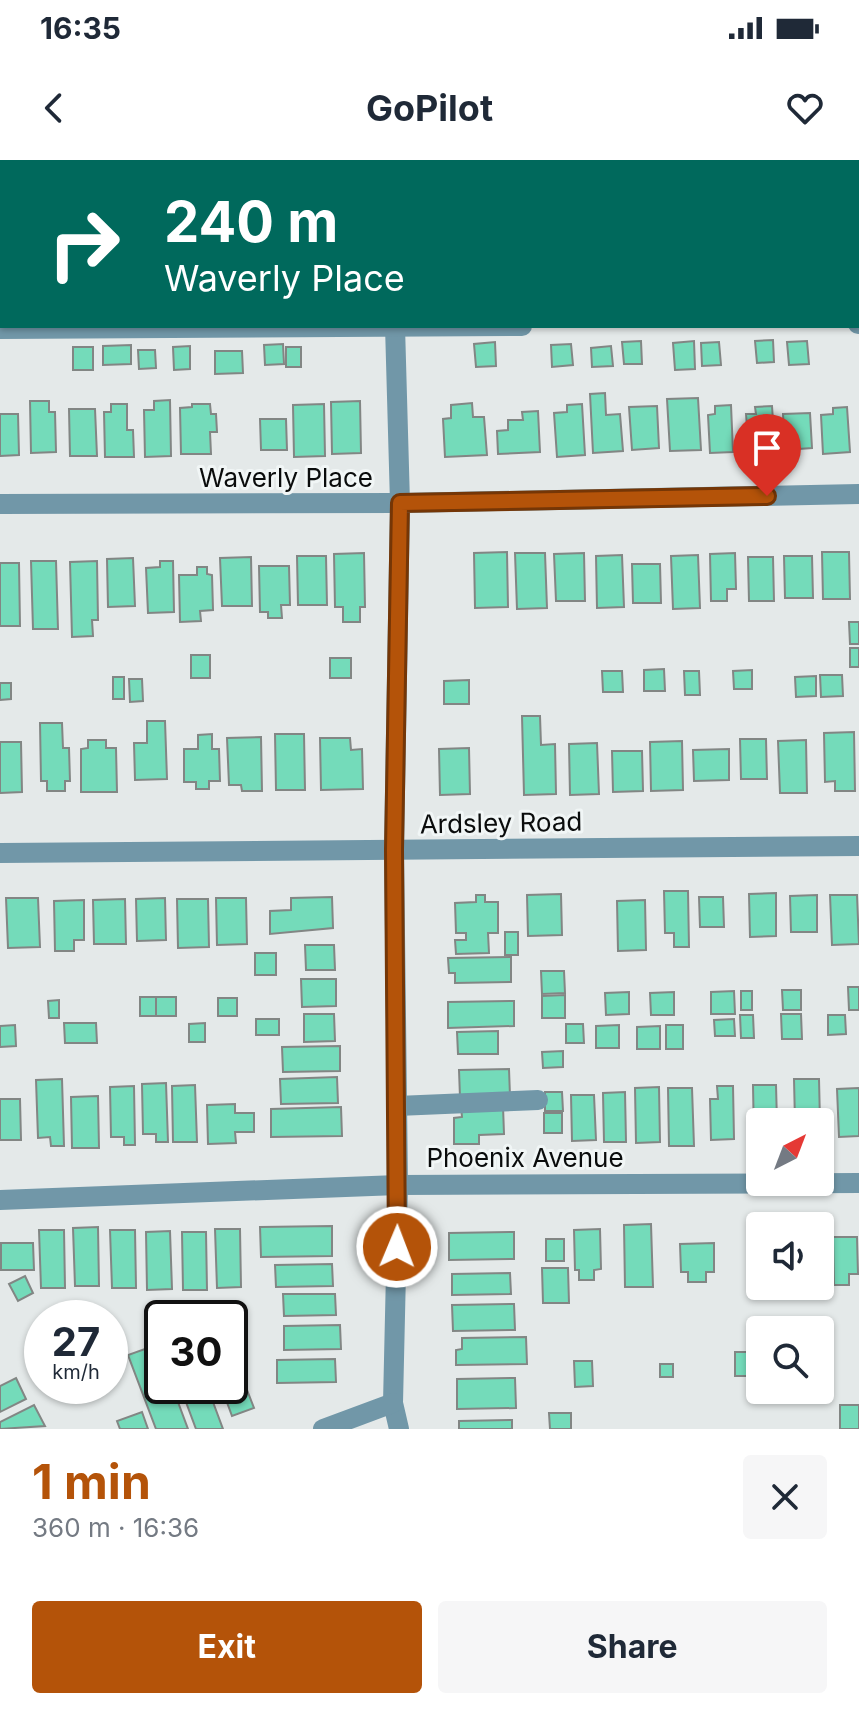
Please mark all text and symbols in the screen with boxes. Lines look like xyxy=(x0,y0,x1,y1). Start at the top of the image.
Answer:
text: 16:35 xyxy=(40,10,121,46)
icon: back xyxy=(32,86,76,130)
text: GoPilot xyxy=(366,86,493,130)
icon: heart xyxy=(783,86,827,130)
text: 240 m xyxy=(164,188,338,256)
icon: right xyxy=(32,192,136,296)
text: Waverly Place xyxy=(164,256,405,300)
pin xyxy=(733,414,801,496)
icon: arrive xyxy=(745,426,789,470)
street label: Waverly Place xyxy=(199,462,373,493)
street label: Ardsley Road xyxy=(419,806,583,839)
north arrow xyxy=(746,1108,834,1196)
map controls xyxy=(746,1108,834,1404)
street label: Phoenix Avenue xyxy=(426,1142,624,1173)
position arrow xyxy=(355,1205,439,1289)
button: sound xyxy=(746,1212,834,1300)
speed limit sign: 30 xyxy=(144,1300,248,1404)
button: search xyxy=(746,1316,834,1404)
text: 27 xyxy=(52,1317,100,1366)
text: km/h xyxy=(52,1360,100,1384)
text: 1 min xyxy=(32,1452,151,1511)
button: close xyxy=(743,1455,827,1539)
text: 360 m · 16:36 xyxy=(32,1512,199,1543)
button: Exit xyxy=(32,1601,422,1693)
button: Share xyxy=(438,1601,827,1693)

